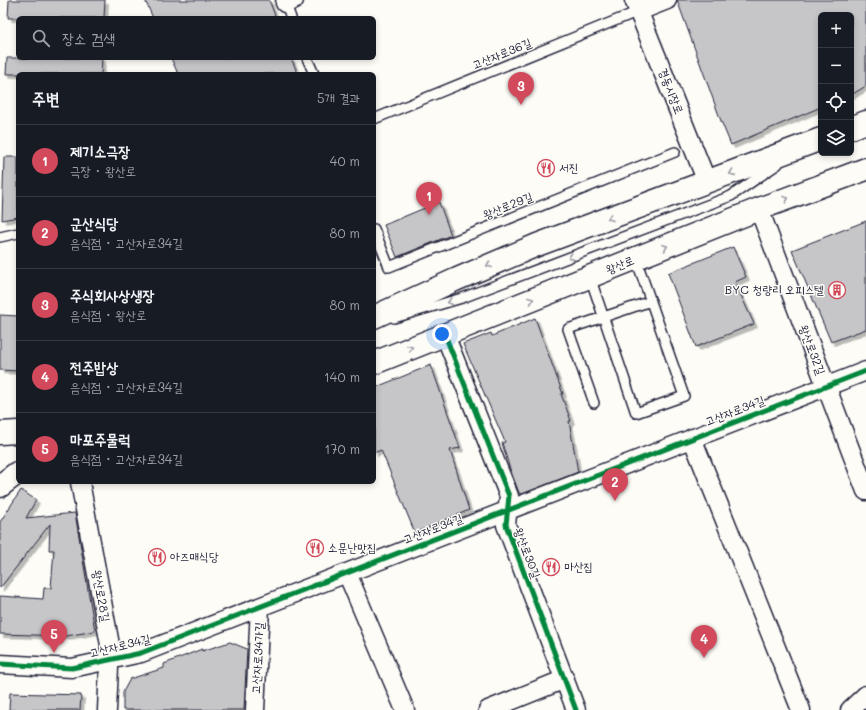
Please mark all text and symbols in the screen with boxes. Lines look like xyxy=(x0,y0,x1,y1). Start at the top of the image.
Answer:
map controls xyxy=(818,12,854,156)
button: + xyxy=(818,12,854,48)
search box xyxy=(16,16,376,60)
icon: search xyxy=(30,27,52,49)
text: 장소 검색 xyxy=(62,28,115,48)
street label: 고산자로36길 xyxy=(470,34,534,72)
button: − xyxy=(818,48,854,84)
street label: 경동시장로 xyxy=(656,65,688,116)
pin: 3 xyxy=(508,72,534,105)
button: locate xyxy=(818,84,854,120)
text: 주변 xyxy=(32,87,59,109)
text: 5개 결과 xyxy=(317,89,360,106)
button: layers xyxy=(818,120,854,156)
text: 제기소극장 xyxy=(70,141,130,161)
text: 1 xyxy=(42,152,48,169)
text: 40 m xyxy=(330,152,360,169)
restaurant icon: 서진 xyxy=(536,158,556,178)
place label: 서진 xyxy=(559,159,578,175)
text: 극장 · 왕산로 xyxy=(70,162,136,179)
one-way arrow xyxy=(729,168,736,176)
pin: 1 xyxy=(416,182,442,215)
street label: 왕산로29길 xyxy=(480,188,535,222)
one-way arrow xyxy=(782,196,789,204)
text: 군산식당 xyxy=(70,213,118,233)
one-way arrow xyxy=(607,214,614,222)
text: 2 xyxy=(41,224,49,241)
text: 80 m xyxy=(330,224,360,241)
text: 음식점 · 고산자로34길 xyxy=(70,234,183,251)
one-way arrow xyxy=(660,244,668,252)
street label: 왕산로 xyxy=(603,251,636,277)
one-way arrow xyxy=(568,252,575,260)
one-way arrow xyxy=(486,261,493,269)
building icon: BYC 청량리 오피스텔 xyxy=(827,280,847,300)
place label: BYC 청량리 오피스텔 xyxy=(725,281,824,297)
text: 주식회사상생장 xyxy=(70,285,155,305)
text: 3 xyxy=(41,296,49,313)
text: 80 m xyxy=(330,296,360,313)
one-way arrow xyxy=(446,297,453,306)
one-way arrow xyxy=(527,297,534,305)
text: 음식점 · 왕산로 xyxy=(70,306,147,323)
street label: 왕산로32길 xyxy=(796,322,830,377)
your location xyxy=(432,324,452,344)
one-way arrow xyxy=(407,345,414,353)
text: 전주밥상 xyxy=(70,357,118,377)
text: 4 xyxy=(41,368,49,385)
text: 140 m xyxy=(324,368,360,385)
text: 음식점 · 고산자로34길 xyxy=(70,378,183,395)
street label: 고산자로34길 xyxy=(703,391,767,429)
text: 마포주물럭 xyxy=(70,429,130,449)
text: 5 xyxy=(41,440,49,457)
text: 170 m xyxy=(324,440,360,457)
text: 음식점 · 고산자로34길 xyxy=(70,450,183,467)
pin: 2 xyxy=(602,468,628,501)
street label: 고산자로34길 xyxy=(401,509,465,547)
street label: 왕산로30길 xyxy=(511,525,545,581)
restaurant icon: 소문난맛집 xyxy=(305,538,325,558)
place label: 소문난맛집 xyxy=(328,539,376,555)
restaurant icon: 아즈매식당 xyxy=(147,547,167,567)
place label: 아즈매식당 xyxy=(170,548,219,564)
restaurant icon: 마산집 xyxy=(541,557,561,577)
place label: 마산집 xyxy=(564,558,593,574)
street label: 왕산로28길 xyxy=(90,569,114,623)
pin: 5 xyxy=(41,620,67,653)
street label: 고산자로34가길 xyxy=(247,621,267,694)
pin: 4 xyxy=(691,625,717,658)
street label: 고산자로34길 xyxy=(88,630,152,660)

